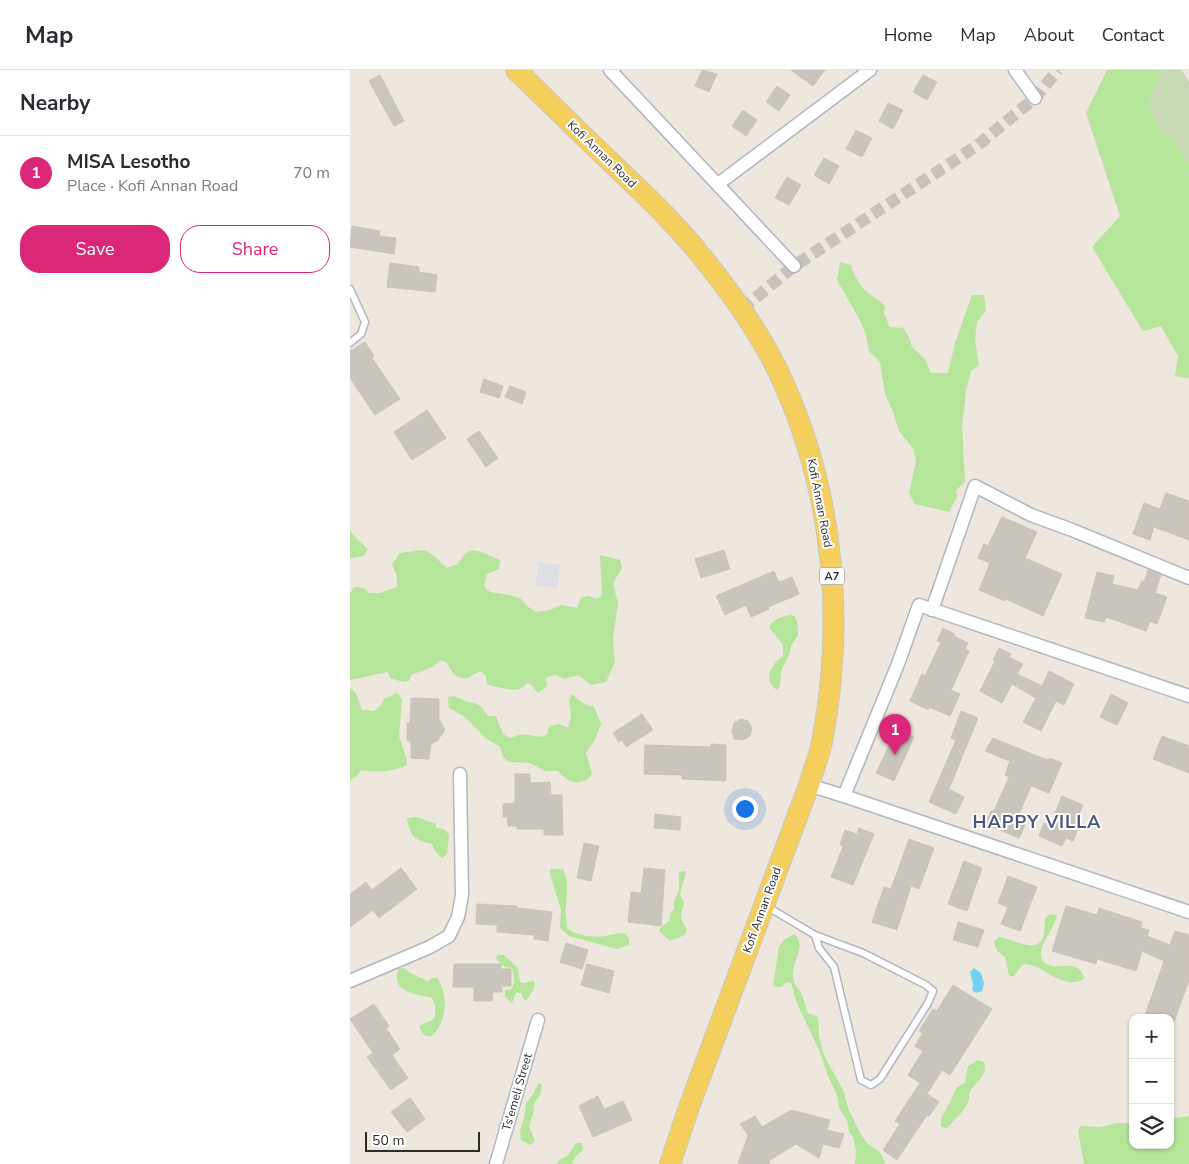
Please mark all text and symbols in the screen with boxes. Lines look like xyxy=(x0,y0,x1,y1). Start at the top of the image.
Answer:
text: Map xyxy=(25,19,73,51)
text: Home xyxy=(884,23,932,47)
text: Map xyxy=(960,23,996,47)
text: About xyxy=(1024,23,1074,47)
text: Contact xyxy=(1102,23,1164,47)
text: Nearby xyxy=(20,89,90,117)
street label: Kofi Annan Road xyxy=(564,117,640,191)
text: MISA Lesotho xyxy=(67,149,190,175)
text: 1 xyxy=(31,162,41,184)
text: 70 m xyxy=(293,162,330,184)
text: Place · Kofi Annan Road xyxy=(67,175,238,197)
button: Save xyxy=(20,225,170,273)
button: Share xyxy=(180,225,330,273)
street label: Kofi Annan Road xyxy=(804,457,836,549)
road number: A7 xyxy=(820,568,844,584)
pin: 1 xyxy=(879,714,911,755)
your location xyxy=(732,796,758,822)
district label: HAPPY VILLA xyxy=(973,810,1101,834)
street label: Kofi Annan Road xyxy=(739,865,785,955)
map controls xyxy=(1129,1014,1174,1149)
button: + xyxy=(1129,1014,1174,1059)
street label: Ts'emeli Street xyxy=(498,1051,536,1133)
button: − xyxy=(1129,1059,1174,1104)
button: layers xyxy=(1129,1104,1174,1149)
scale bar xyxy=(365,1129,480,1152)
text: 50 m xyxy=(372,1131,404,1150)

